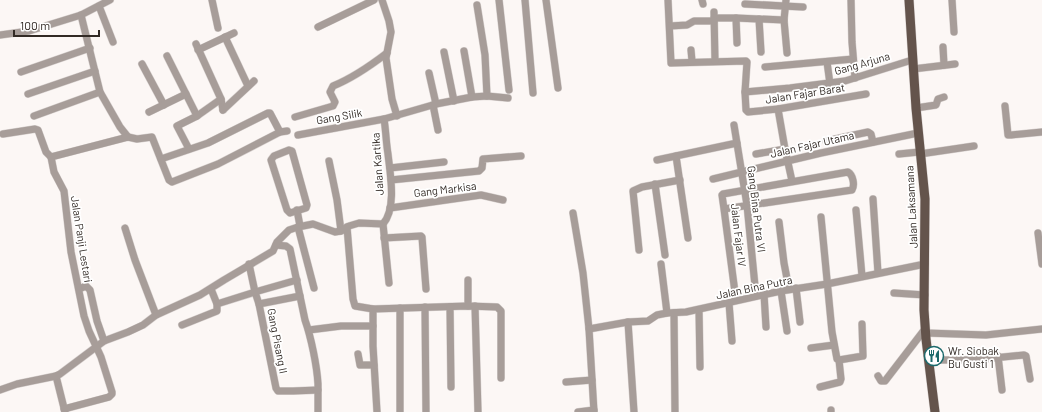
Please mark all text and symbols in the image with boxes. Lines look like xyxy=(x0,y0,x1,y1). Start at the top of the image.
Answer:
scale bar xyxy=(14,12,99,38)
text: 100 m xyxy=(20,18,50,32)
street label: Gang Arjuna xyxy=(833,49,891,77)
street label: Jalan Fajar Barat xyxy=(764,80,846,106)
street label: Gang Silik xyxy=(315,105,363,126)
street label: Jalan Fajar Utama xyxy=(769,128,855,160)
street label: Jalan Kartika xyxy=(368,132,386,196)
street label: Gang Bina Putra VI xyxy=(745,165,769,253)
street label: Jalan Laksamana xyxy=(902,165,920,249)
street label: Gang Markisa xyxy=(413,179,477,199)
street label: Jalan Panji Lestari xyxy=(69,195,95,284)
street label: Jalan Fajar IV xyxy=(729,203,749,268)
street label: Jalan Bina Putra xyxy=(715,273,793,301)
street label: Gang Pisang II xyxy=(265,307,291,375)
place label: Wr. Siobak Bu Gusti 1 xyxy=(948,344,999,370)
restaurant icon: Wr. Siobak Bu Gusti 1 xyxy=(923,345,945,367)

